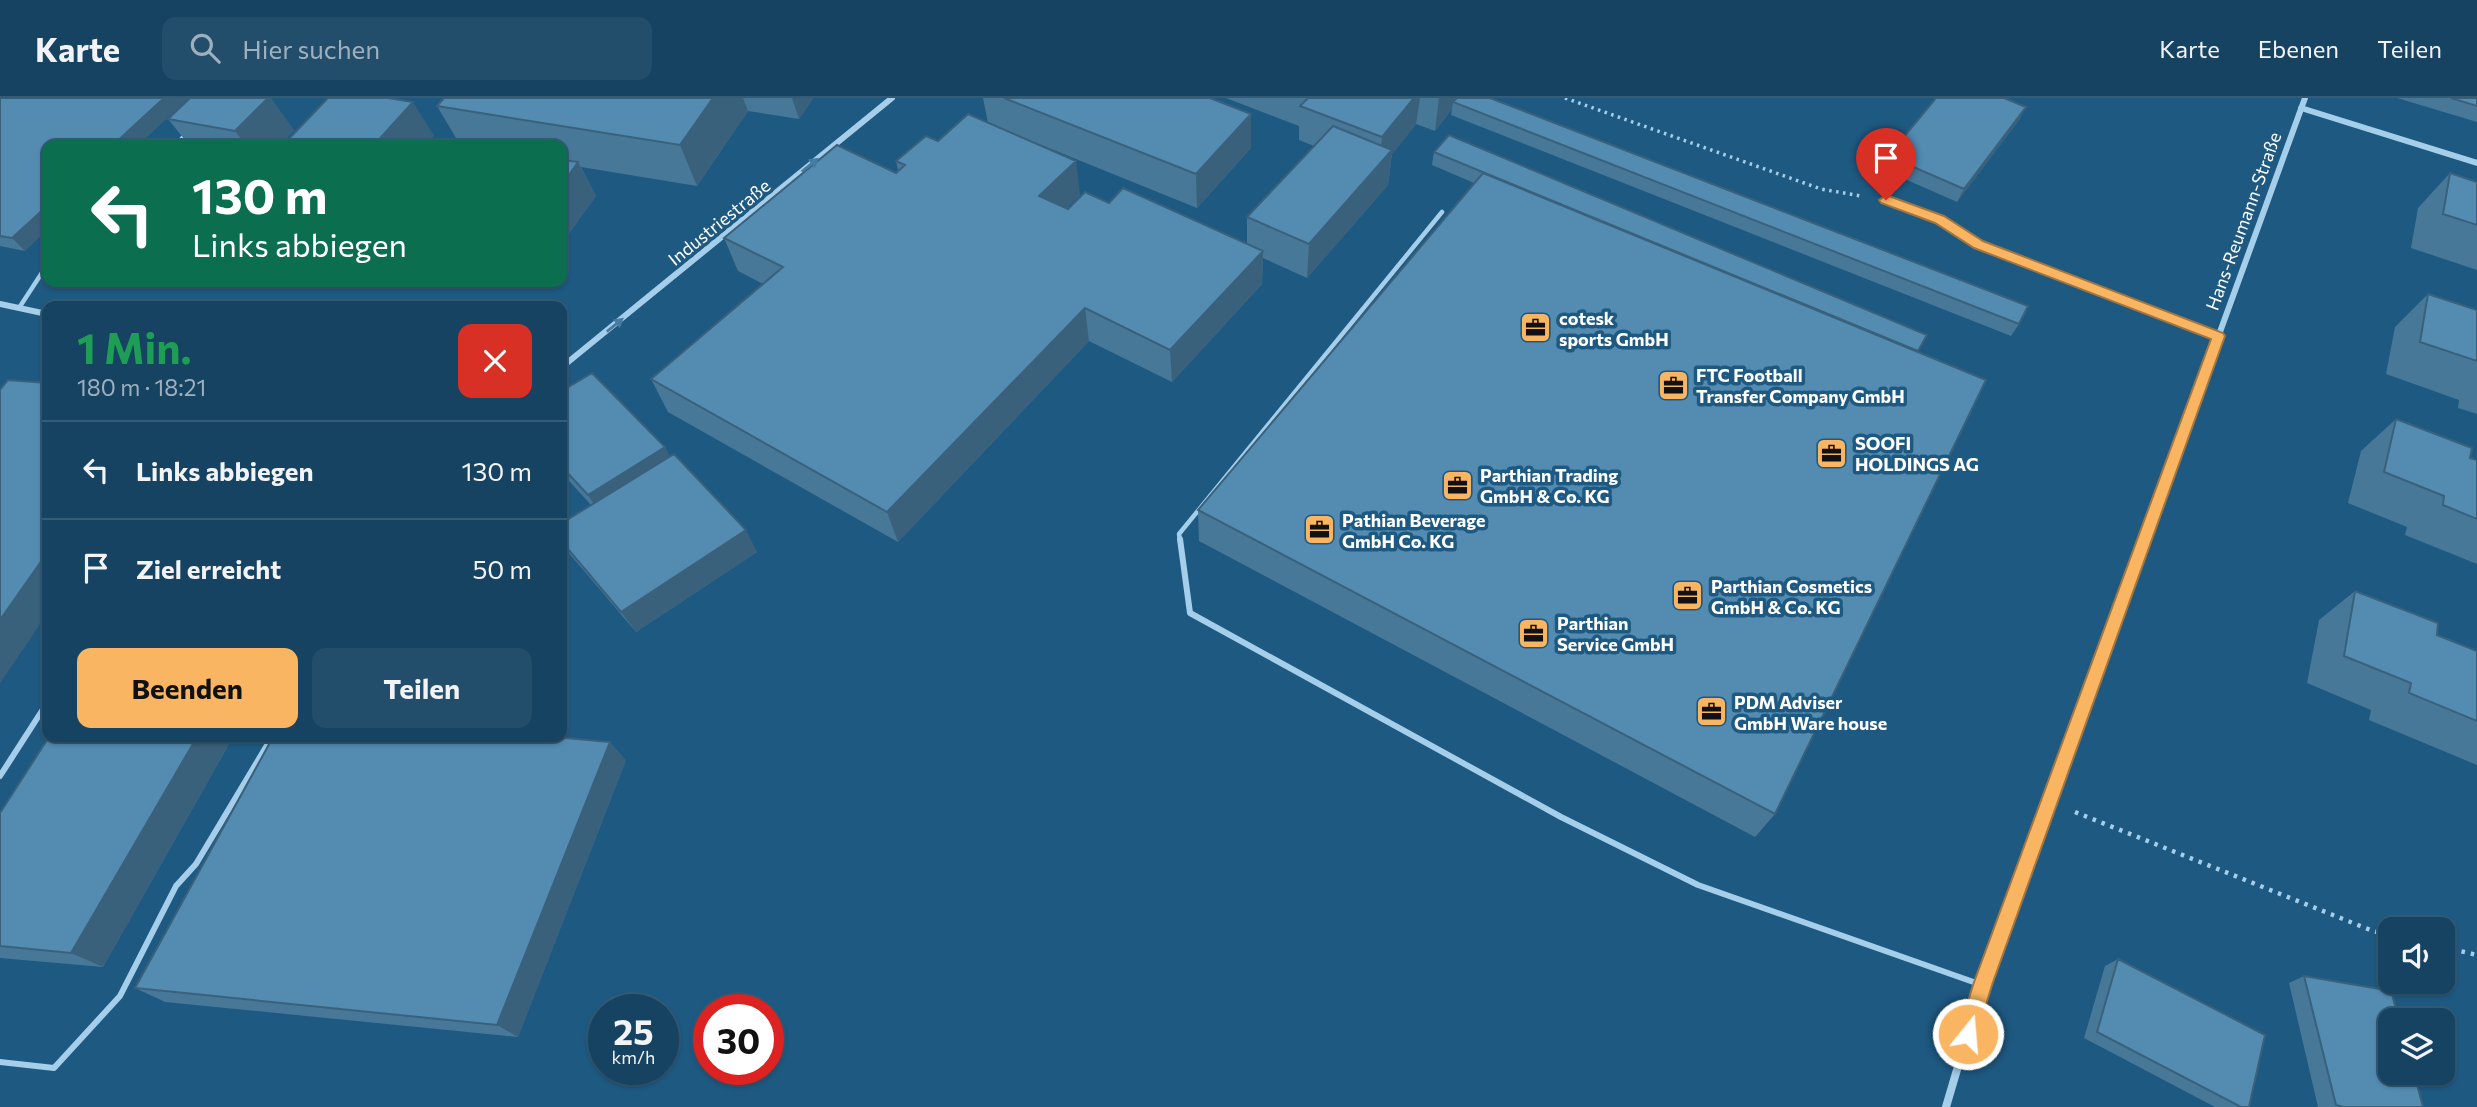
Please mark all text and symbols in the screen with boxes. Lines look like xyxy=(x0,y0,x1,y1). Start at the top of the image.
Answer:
search box xyxy=(162,17,652,80)
text: Karte xyxy=(35,28,120,69)
icon: search xyxy=(186,29,224,67)
text: Hier suchen xyxy=(242,33,380,64)
text: Karte xyxy=(2159,34,2220,63)
text: Ebenen xyxy=(2258,34,2339,63)
text: Teilen xyxy=(2377,34,2442,63)
pin xyxy=(1856,128,1916,200)
street label: Hans-Reumann-Straße xyxy=(2201,129,2285,313)
icon: arrive xyxy=(1867,139,1905,177)
one-way arrow xyxy=(801,158,819,173)
text: 130 m xyxy=(192,164,327,224)
icon: left xyxy=(77,168,168,259)
street label: Industriestraße xyxy=(664,174,774,270)
text: Links abbiegen xyxy=(192,224,407,264)
place label: cotesk sports GmbH xyxy=(1559,307,1669,350)
office icon: cotesk sports GmbH xyxy=(1519,311,1553,345)
one-way arrow xyxy=(607,318,624,333)
text: 1 Min. xyxy=(77,321,192,373)
button: close xyxy=(458,324,532,398)
place label: FTC Football Transfer Company GmbH xyxy=(1696,364,1905,407)
office icon: FTC Football Transfer Company GmbH xyxy=(1656,368,1690,402)
text: 180 m · 18:21 xyxy=(77,373,206,401)
place label: SOOFI HOLDINGS AG xyxy=(1855,432,1979,475)
office icon: SOOFI HOLDINGS AG xyxy=(1815,436,1849,470)
icon: left xyxy=(77,451,115,489)
text: Links abbiegen xyxy=(136,455,314,486)
text: 130 m xyxy=(461,455,532,486)
place label: Parthian Trading GmbH & Co. KG xyxy=(1480,464,1618,507)
office icon: Parthian Trading GmbH & Co. KG xyxy=(1440,468,1474,502)
place label: Pathian Beverage GmbH Co. KG xyxy=(1342,509,1485,552)
office icon: Pathian Beverage GmbH Co. KG xyxy=(1302,513,1336,547)
icon: arrive xyxy=(77,549,115,587)
text: Ziel erreicht xyxy=(136,553,281,584)
text: 50 m xyxy=(472,553,532,584)
place label: Parthian Cosmetics GmbH & Co. KG xyxy=(1711,575,1872,618)
office icon: Parthian Cosmetics GmbH & Co. KG xyxy=(1671,579,1705,613)
place label: Parthian Service GmbH xyxy=(1557,612,1674,655)
office icon: Parthian Service GmbH xyxy=(1517,616,1551,650)
button: Beenden xyxy=(77,648,298,728)
button: Teilen xyxy=(312,648,532,728)
place label: PDM Adviser GmbH Ware house xyxy=(1734,691,1887,734)
office icon: PDM Adviser GmbH Ware house xyxy=(1694,695,1728,729)
map controls xyxy=(2378,917,2455,1085)
button: sound xyxy=(2378,917,2455,994)
speed limit sign: 30 xyxy=(693,994,784,1085)
position arrow xyxy=(1931,997,2005,1071)
button: layers xyxy=(2378,1008,2455,1085)
text: 25 xyxy=(613,1009,654,1052)
text: km/h xyxy=(612,1046,655,1068)

